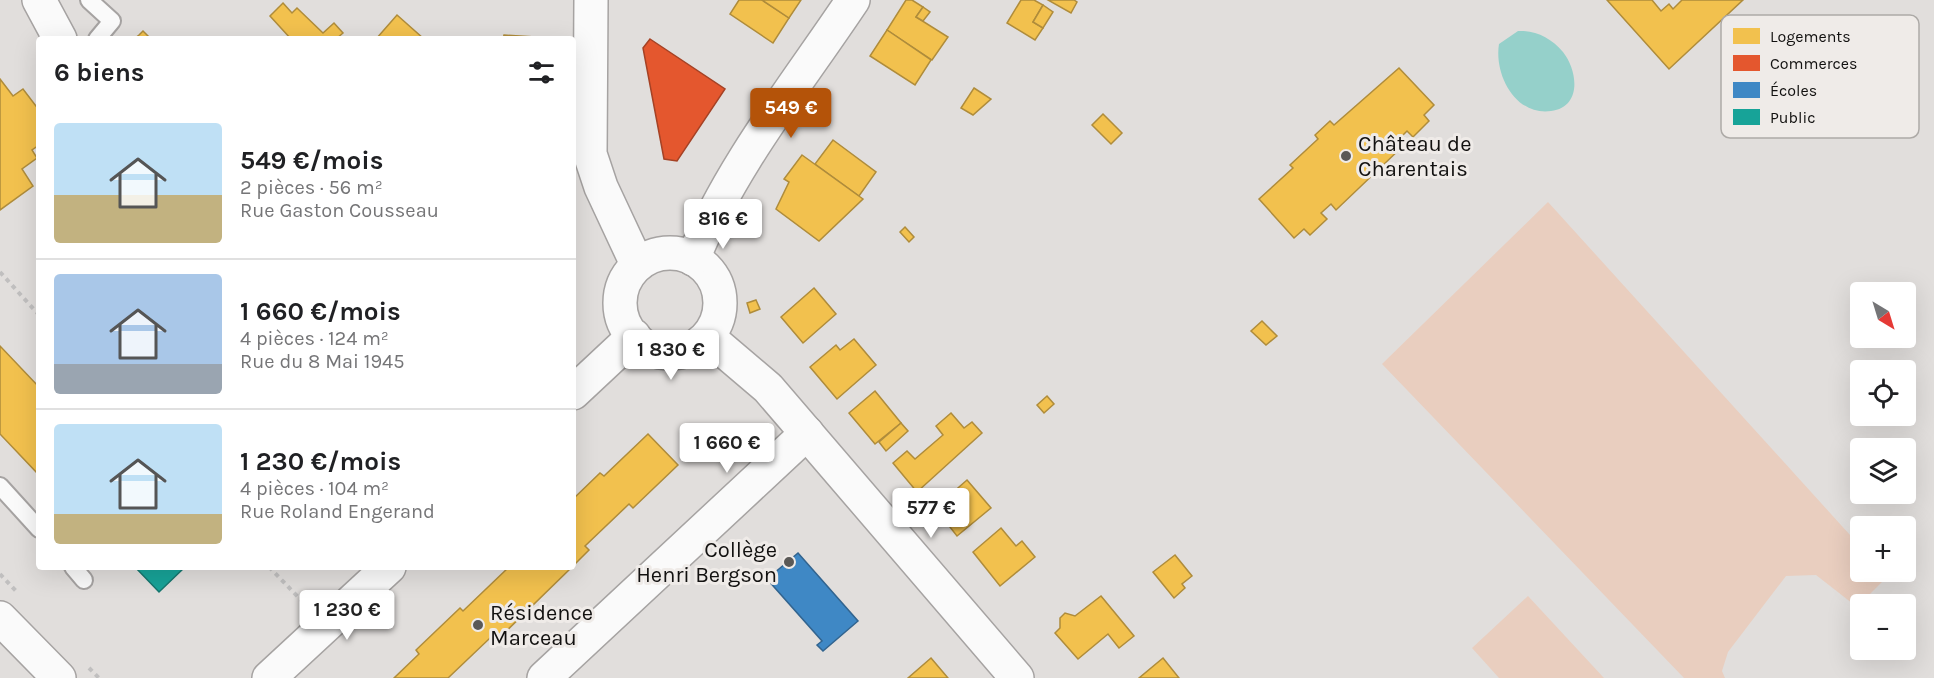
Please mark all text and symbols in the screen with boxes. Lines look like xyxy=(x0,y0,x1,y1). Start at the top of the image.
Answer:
legend xyxy=(1721,15,1919,138)
text: Logements xyxy=(1770,27,1851,46)
text: Commerces xyxy=(1770,54,1857,73)
icon: filters xyxy=(525,56,558,89)
text: 6 biens xyxy=(54,57,145,88)
text: Écoles xyxy=(1770,81,1817,100)
pin: 549 € xyxy=(749,88,833,139)
text: 549 € xyxy=(764,96,818,119)
text: Public xyxy=(1770,108,1816,127)
place label: Château de Charentais xyxy=(1358,131,1471,182)
text: 549 €/mois xyxy=(240,145,383,176)
icon: home xyxy=(102,147,174,219)
marker: Château de Charentais xyxy=(1339,149,1353,163)
text: 2 pièces · 56 m² xyxy=(240,176,383,199)
text: Rue Gaston Cousseau xyxy=(240,199,439,222)
pin: 816 € xyxy=(681,199,765,250)
text: 816 € xyxy=(698,207,748,230)
north arrow xyxy=(1850,282,1916,348)
map controls xyxy=(1850,282,1916,660)
text: 1 660 €/mois xyxy=(240,296,401,327)
icon: home xyxy=(102,298,174,370)
text: 4 pièces · 124 m² xyxy=(240,327,389,350)
pin: 1 830 € xyxy=(616,330,726,381)
text: 1 830 € xyxy=(637,338,705,361)
text: Rue du 8 Mai 1945 xyxy=(240,350,404,373)
button: locate xyxy=(1850,360,1916,426)
pin: 1 660 € xyxy=(672,423,782,474)
text: 1 660 € xyxy=(694,431,760,454)
button: layers xyxy=(1850,438,1916,504)
text: 1 230 €/mois xyxy=(240,446,401,477)
icon: home xyxy=(102,448,174,520)
text: 4 pièces · 104 m² xyxy=(240,477,389,500)
pin: 577 € xyxy=(889,488,973,539)
text: 577 € xyxy=(906,496,956,519)
text: Rue Roland Engerand xyxy=(240,500,435,523)
button: + xyxy=(1850,516,1916,582)
place label: Collège Henri Bergson xyxy=(636,537,777,588)
marker: Collège Henri Bergson xyxy=(782,555,796,569)
pin: 1 230 € xyxy=(292,590,402,641)
button: − xyxy=(1850,594,1916,660)
text: 1 230 € xyxy=(313,598,381,621)
place label: Résidence Marceau xyxy=(490,600,593,651)
marker: Résidence Marceau xyxy=(471,618,485,632)

